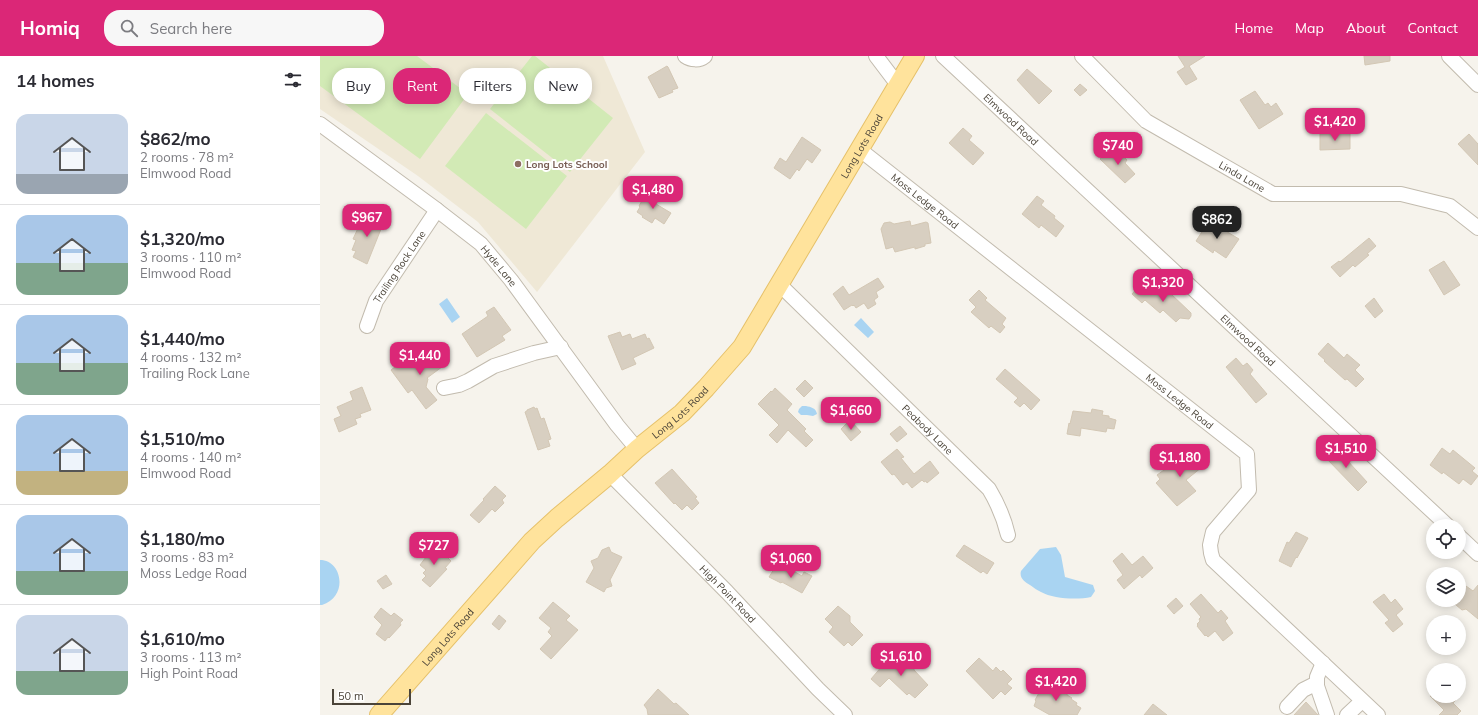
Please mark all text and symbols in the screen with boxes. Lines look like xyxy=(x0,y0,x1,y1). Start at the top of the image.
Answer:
search box xyxy=(104,10,384,46)
text: Homiq xyxy=(20,16,80,40)
icon: search xyxy=(118,17,140,39)
text: Search here xyxy=(150,19,232,38)
text: Home xyxy=(1234,19,1273,37)
text: Map xyxy=(1295,19,1324,37)
text: About xyxy=(1346,19,1386,37)
text: Contact xyxy=(1408,19,1458,37)
chip: Buy xyxy=(332,68,385,104)
chip: Rent xyxy=(393,68,451,104)
chip: Filters xyxy=(459,68,526,104)
chip: New xyxy=(534,68,592,104)
icon: filters xyxy=(282,69,304,91)
text: 14 homes xyxy=(16,70,95,91)
street label: Elmwood Road xyxy=(981,91,1041,148)
pin: $1,420 xyxy=(1302,108,1368,142)
street label: Long Lots Road xyxy=(837,112,886,180)
text: $1,420 xyxy=(1314,113,1356,129)
text: $862/mo xyxy=(140,128,211,149)
icon: home xyxy=(48,130,96,178)
pin: $740 xyxy=(1094,132,1142,166)
text: $740 xyxy=(1102,137,1134,153)
text: 2 rooms · 78 m² xyxy=(140,149,234,165)
place label: Long Lots School xyxy=(526,158,607,171)
street label: Linda Lane xyxy=(1217,158,1267,195)
marker: Long Lots School xyxy=(513,159,523,169)
text: Elmwood Road xyxy=(140,165,231,181)
street label: Moss Ledge Road xyxy=(889,170,961,231)
pin: $1,480 xyxy=(620,176,686,210)
text: $1,480 xyxy=(632,181,674,197)
pin: $967 xyxy=(343,204,391,238)
pin: $862 xyxy=(1193,206,1241,240)
text: $967 xyxy=(351,209,383,225)
text: $862 xyxy=(1201,211,1233,227)
text: $1,320/mo xyxy=(140,228,225,249)
street label: Trailing Rock Lane xyxy=(370,228,428,305)
icon: home xyxy=(48,231,96,279)
street label: Hyde Lane xyxy=(478,242,520,289)
text: 3 rooms · 110 m² xyxy=(140,249,241,265)
text: Elmwood Road xyxy=(140,265,231,281)
pin: $1,320 xyxy=(1130,269,1196,303)
text: $1,320 xyxy=(1142,274,1184,290)
street label: Elmwood Road xyxy=(1218,311,1278,369)
text: $1,440/mo xyxy=(140,328,225,349)
icon: home xyxy=(48,331,96,379)
pin: $1,440 xyxy=(387,342,453,376)
text: $1,440 xyxy=(399,347,441,363)
text: 4 rooms · 132 m² xyxy=(140,349,241,365)
text: Trailing Rock Lane xyxy=(140,365,250,381)
street label: Moss Ledge Road xyxy=(1143,371,1216,432)
street label: Long Lots Road xyxy=(649,383,711,441)
pin: $1,660 xyxy=(818,397,884,431)
text: $1,660 xyxy=(830,402,872,418)
street label: Peabody Lane xyxy=(900,402,956,457)
text: $1,510/mo xyxy=(140,428,225,449)
icon: home xyxy=(48,431,96,479)
pin: $1,510 xyxy=(1313,435,1379,469)
text: $1,510 xyxy=(1325,440,1367,456)
pin: $1,180 xyxy=(1147,444,1213,478)
text: 4 rooms · 140 m² xyxy=(140,449,241,465)
text: $1,180 xyxy=(1159,449,1201,465)
text: Elmwood Road xyxy=(140,465,231,481)
map controls xyxy=(1426,519,1466,703)
button: locate xyxy=(1426,519,1466,559)
text: $1,180/mo xyxy=(140,528,225,549)
icon: home xyxy=(48,531,96,579)
pin: $727 xyxy=(410,532,458,566)
text: $727 xyxy=(418,537,450,553)
pin: $1,060 xyxy=(758,545,824,579)
text: 3 rooms · 83 m² xyxy=(140,549,234,565)
text: $1,060 xyxy=(770,550,812,566)
street label: High Point Road xyxy=(697,562,759,625)
text: Moss Ledge Road xyxy=(140,565,247,581)
button: layers xyxy=(1426,567,1466,607)
street label: Long Lots Road xyxy=(419,605,476,668)
button: + xyxy=(1426,615,1466,655)
text: $1,610/mo xyxy=(140,628,225,649)
icon: home xyxy=(48,631,96,679)
pin: $1,610 xyxy=(868,643,934,677)
text: $1,610 xyxy=(880,648,922,664)
text: 3 rooms · 113 m² xyxy=(140,649,241,665)
button: − xyxy=(1426,663,1466,703)
text: High Point Road xyxy=(140,665,238,681)
pin: $1,420 xyxy=(1023,668,1089,702)
text: $1,420 xyxy=(1035,673,1077,689)
scale bar xyxy=(332,687,411,706)
text: 50 m xyxy=(338,689,364,703)

